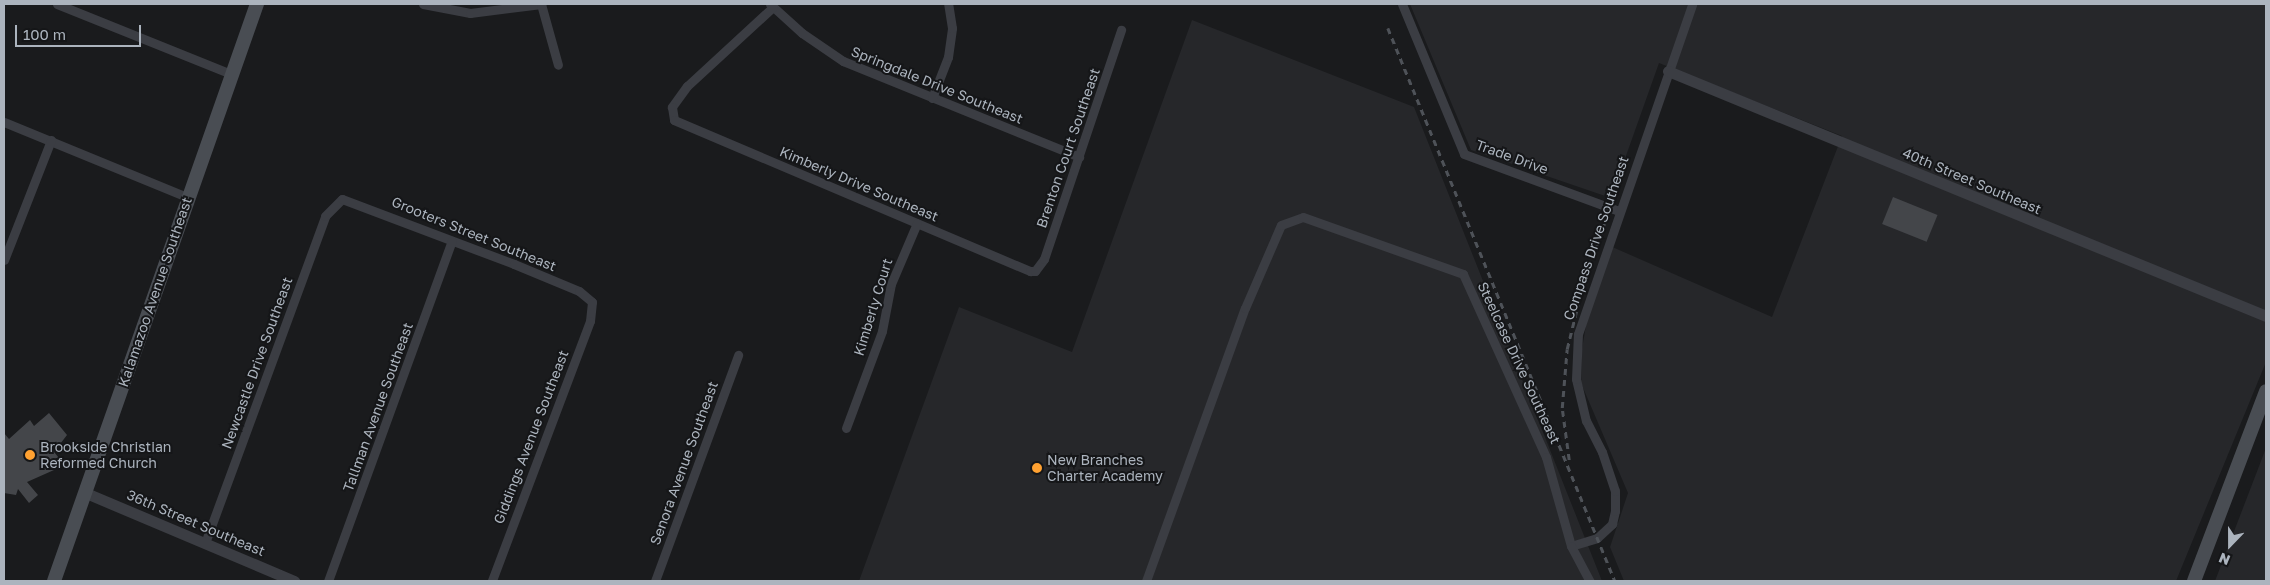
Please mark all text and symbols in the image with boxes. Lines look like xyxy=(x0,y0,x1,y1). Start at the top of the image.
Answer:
scale bar xyxy=(18,15,144,47)
text: 100 m xyxy=(23,25,66,43)
street label: Springdale Drive Southeast xyxy=(849,43,1025,127)
street label: Brenton Court Southeast xyxy=(1033,66,1103,230)
street label: Trade Drive xyxy=(1474,136,1550,178)
street label: Kimberly Drive Southeast xyxy=(777,143,941,225)
street label: 40th Street Southeast xyxy=(1900,144,2044,218)
street label: Compass Drive Southeast xyxy=(1560,154,1632,322)
street label: Grooters Street Southeast xyxy=(389,193,559,275)
street label: Kalamazoo Avenue Southeast xyxy=(115,195,195,389)
street label: Kimberly Court xyxy=(850,256,896,358)
street label: Newcastle Drive Southeast xyxy=(218,275,296,451)
street label: Steelcase Drive Southeast xyxy=(1474,279,1564,447)
street label: Tallman Avenue Southeast xyxy=(340,320,416,494)
street label: Giddings Avenue Southeast xyxy=(490,348,572,526)
street label: Senora Avenue Southeast xyxy=(647,379,721,547)
place label: Brookside Christian Reformed Church xyxy=(40,439,171,472)
marker: Brookside Christian Reformed Church xyxy=(24,449,36,461)
place label: New Branches Charter Academy xyxy=(1047,452,1163,484)
marker: New Branches Charter Academy xyxy=(1031,462,1043,474)
street label: 36th Street Southeast xyxy=(124,486,268,560)
north arrow xyxy=(2205,520,2255,570)
text: N xyxy=(2216,550,2232,569)

